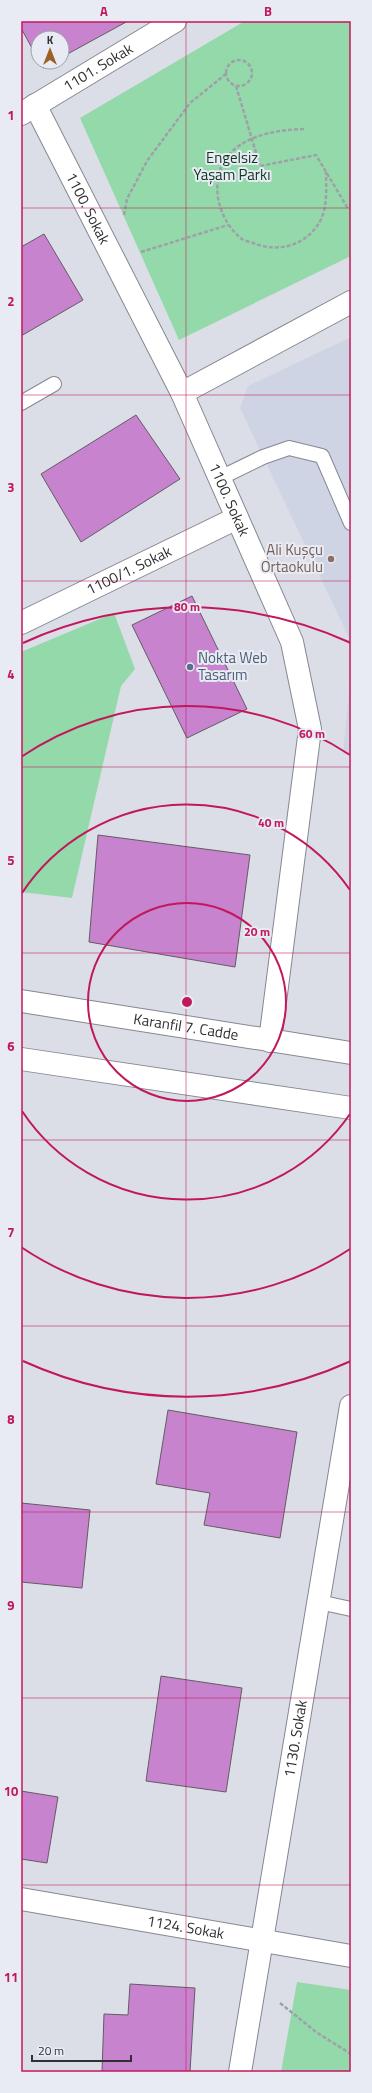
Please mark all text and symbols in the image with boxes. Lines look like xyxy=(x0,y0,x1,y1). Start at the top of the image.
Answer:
text: A xyxy=(100,1,108,21)
text: B xyxy=(264,1,272,21)
north arrow xyxy=(30,30,70,70)
text: K xyxy=(47,32,54,48)
street label: 1101. Sokak xyxy=(58,37,137,97)
text: 1 xyxy=(7,105,15,125)
park label: Engelsiz Yaşam Parkı xyxy=(194,146,270,186)
street label: 1100. Sokak xyxy=(60,168,116,248)
text: 2 xyxy=(7,291,15,311)
street label: 1100. Sokak xyxy=(203,459,256,540)
text: 3 xyxy=(7,477,15,497)
place label: Ali Kuşçu Ortaokulu xyxy=(261,538,323,578)
street label: 1100/1. Sokak xyxy=(82,539,175,601)
marker: Ali Kuşçu Ortaokulu xyxy=(326,554,336,564)
text: 80 m xyxy=(174,597,200,616)
place label: Nokta Web Tasarım xyxy=(198,646,268,686)
marker: Nokta Web Tasarım xyxy=(185,662,195,672)
text: 4 xyxy=(7,664,15,684)
text: 60 m xyxy=(299,724,325,743)
text: 40 m xyxy=(258,813,284,832)
text: 5 xyxy=(7,850,15,870)
text: 20 m xyxy=(244,922,270,941)
centre of rings xyxy=(180,995,194,1009)
street label: Karanfil 7. Cadde xyxy=(132,1007,240,1046)
text: 6 xyxy=(7,1036,15,1056)
text: 7 xyxy=(7,1222,15,1242)
text: 8 xyxy=(7,1409,15,1429)
text: 9 xyxy=(7,1595,15,1615)
street label: 1130. Sokak xyxy=(277,1698,313,1779)
text: 10 xyxy=(4,1781,18,1801)
street label: 1124. Sokak xyxy=(145,1909,226,1945)
text: 11 xyxy=(4,1967,18,1987)
scale bar xyxy=(32,2037,131,2063)
text: 20 m xyxy=(38,2041,64,2060)

